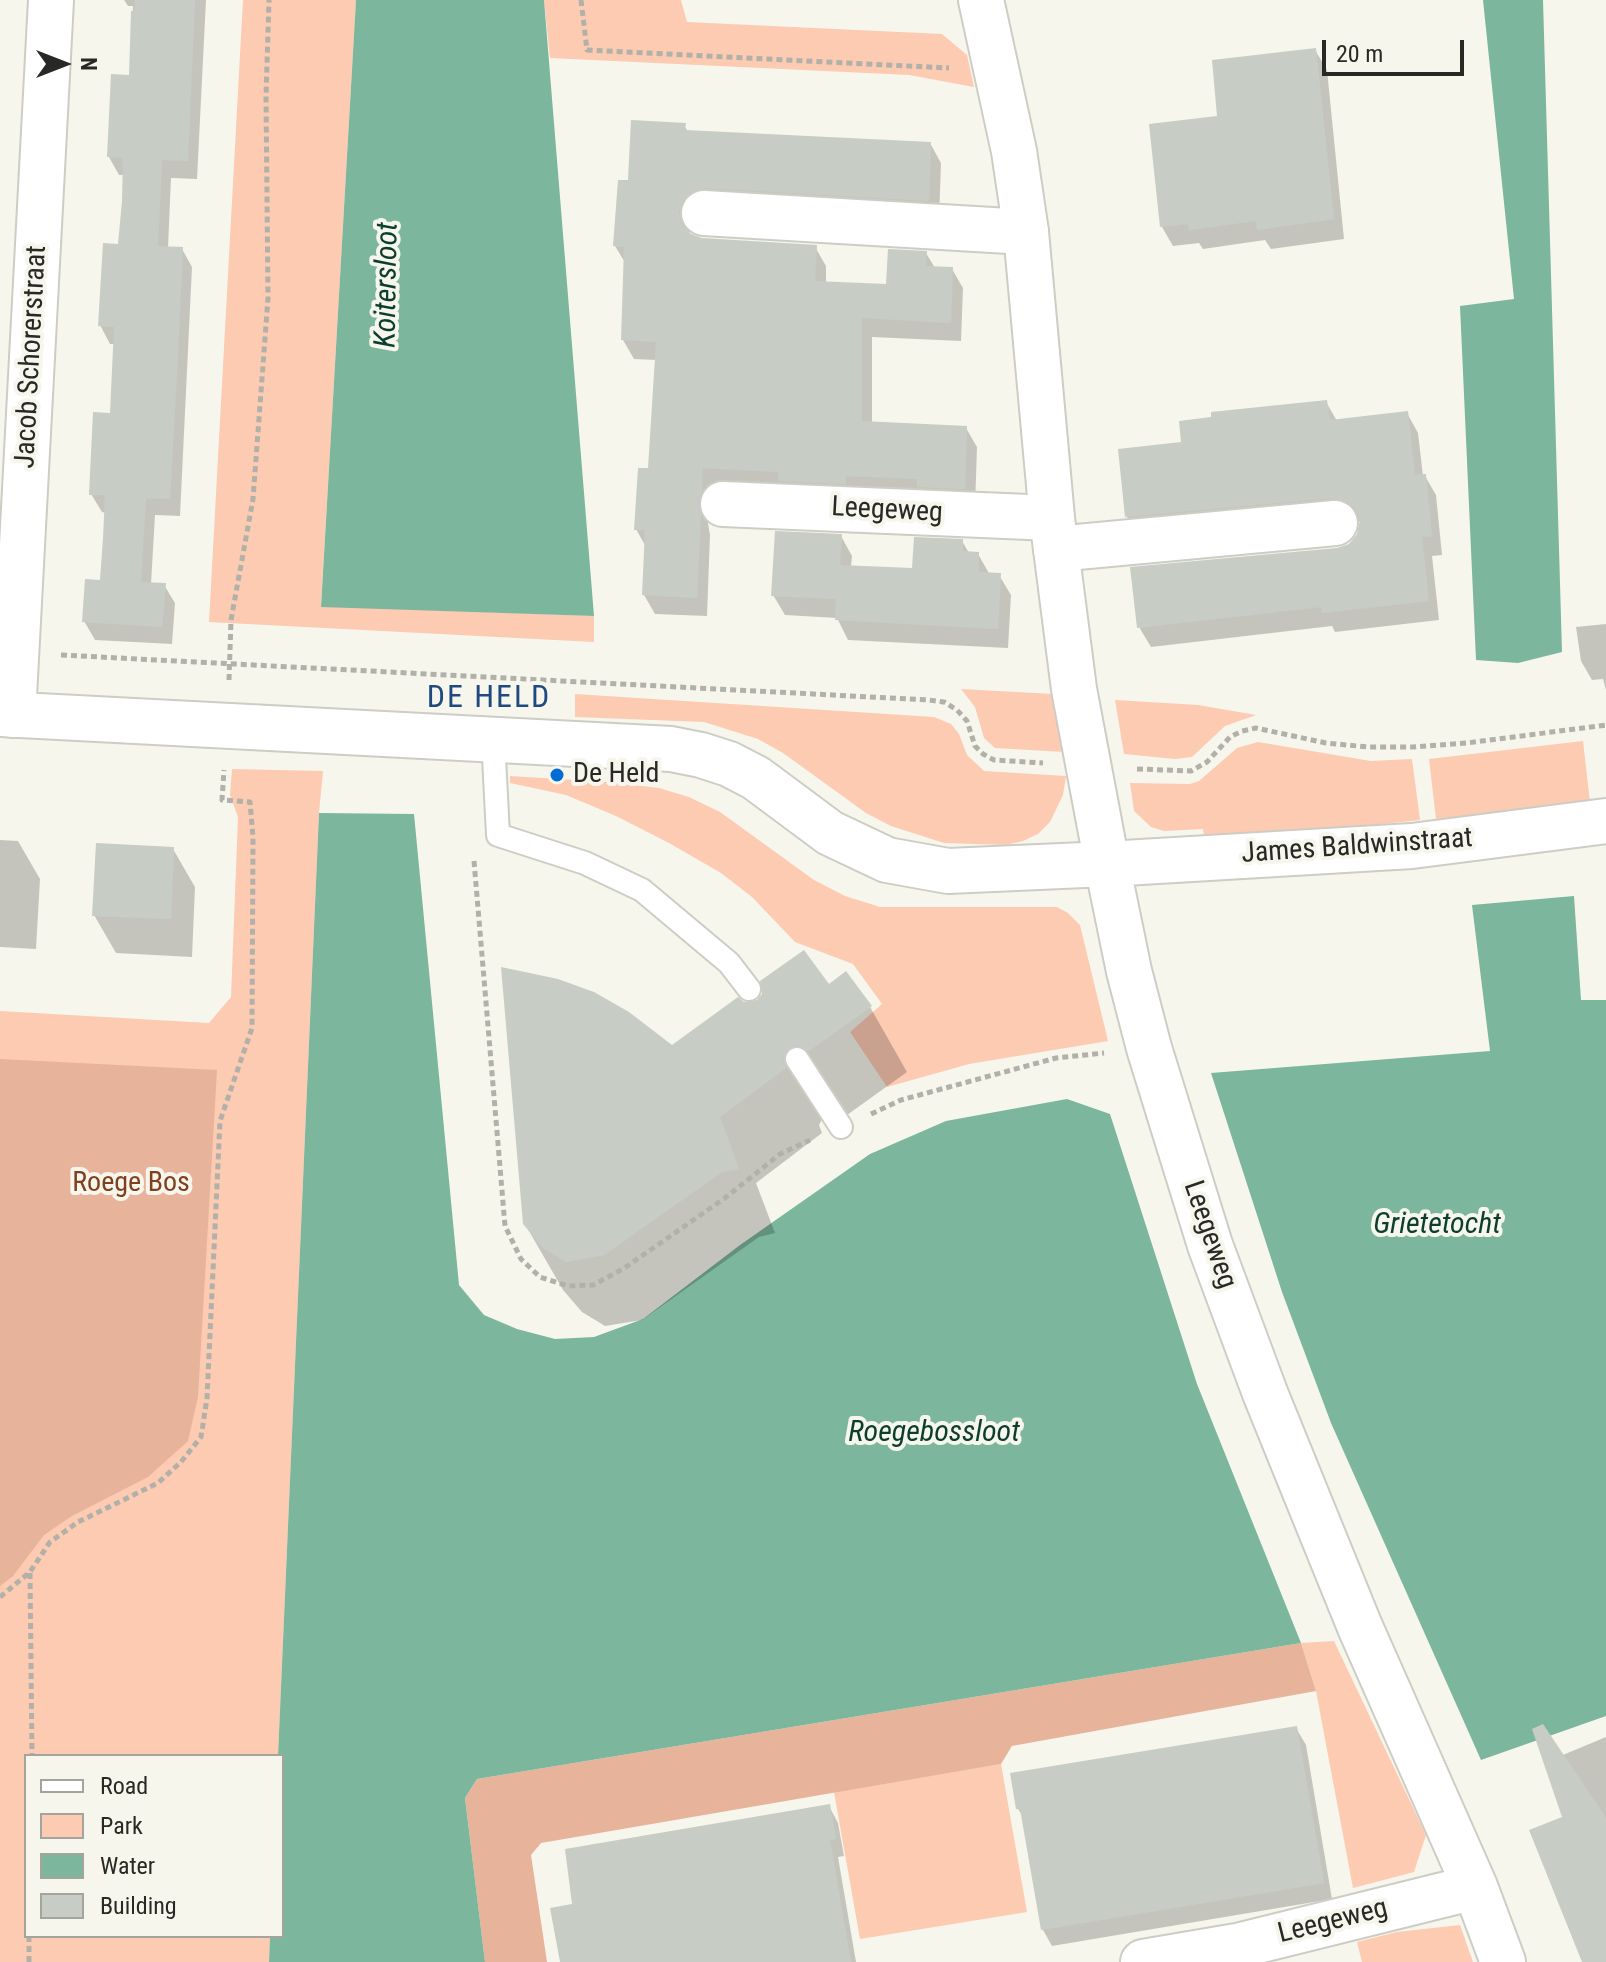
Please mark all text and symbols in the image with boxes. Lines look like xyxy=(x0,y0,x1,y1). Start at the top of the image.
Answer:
north arrow xyxy=(24,24,104,104)
scale bar xyxy=(1326,24,1468,74)
text: 20 m xyxy=(1336,40,1383,68)
text: N xyxy=(76,57,101,71)
water label: Koitersloot xyxy=(369,222,407,348)
street label: Jacob Schorerstraat xyxy=(9,245,55,469)
street label: Leegeweg xyxy=(830,491,944,531)
district label: DE HELD xyxy=(427,680,551,718)
place label: De Held xyxy=(573,758,659,792)
marker: De Held xyxy=(548,766,566,784)
street label: James Baldwinstraat xyxy=(1240,822,1474,872)
park label: Roege Bos xyxy=(72,1167,190,1201)
street label: Leegeweg xyxy=(1175,1177,1243,1293)
water label: Grietetocht xyxy=(1373,1207,1501,1243)
water label: Roegebossloot xyxy=(848,1415,1020,1451)
legend xyxy=(24,1754,284,1938)
text: Road xyxy=(100,1772,148,1800)
text: Park xyxy=(100,1812,143,1840)
text: Water xyxy=(100,1852,155,1880)
text: Building xyxy=(100,1892,177,1920)
street label: Leegeweg xyxy=(1275,1892,1391,1952)

